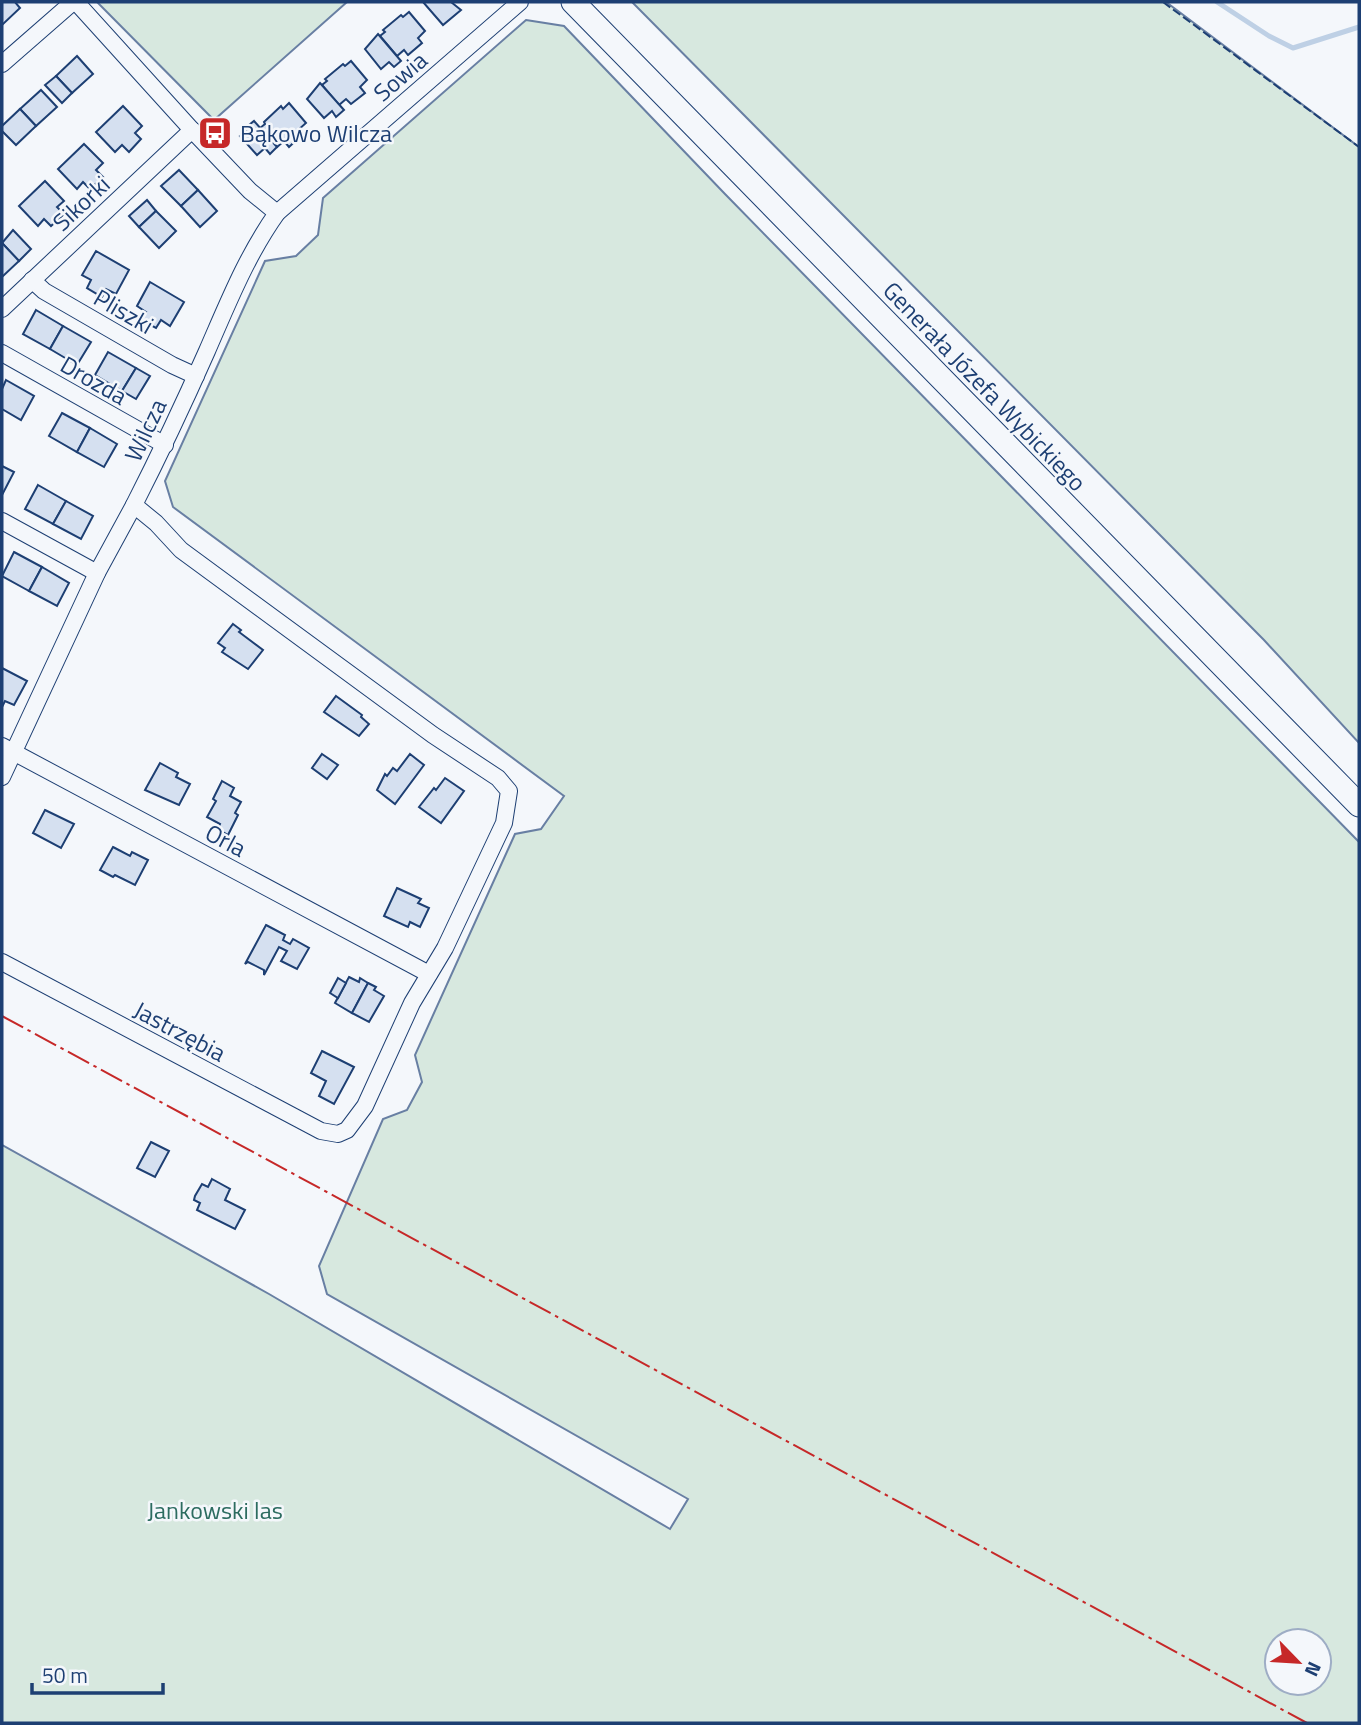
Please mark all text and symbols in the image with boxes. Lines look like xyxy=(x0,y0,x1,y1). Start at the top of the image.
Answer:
street label: Sowia xyxy=(365,42,435,110)
bus stop icon: Bąkowo Wilcza xyxy=(196,114,234,152)
place label: Bąkowo Wilcza xyxy=(240,115,392,151)
street label: Sikorki xyxy=(44,167,118,239)
street label: Generała Józefa Wybickiego xyxy=(875,273,1095,499)
street label: Pliszki xyxy=(87,279,161,343)
street label: Drozda xyxy=(54,346,134,414)
street label: Wilcza xyxy=(115,393,175,467)
street label: Orla xyxy=(199,814,253,866)
street label: Jastrzębia xyxy=(128,992,232,1070)
park label: Jankowski las xyxy=(147,1492,283,1528)
north arrow xyxy=(1263,1627,1333,1697)
scale bar xyxy=(32,1652,163,1696)
text: N xyxy=(1298,1657,1330,1681)
text: 50 m xyxy=(42,1659,88,1691)

